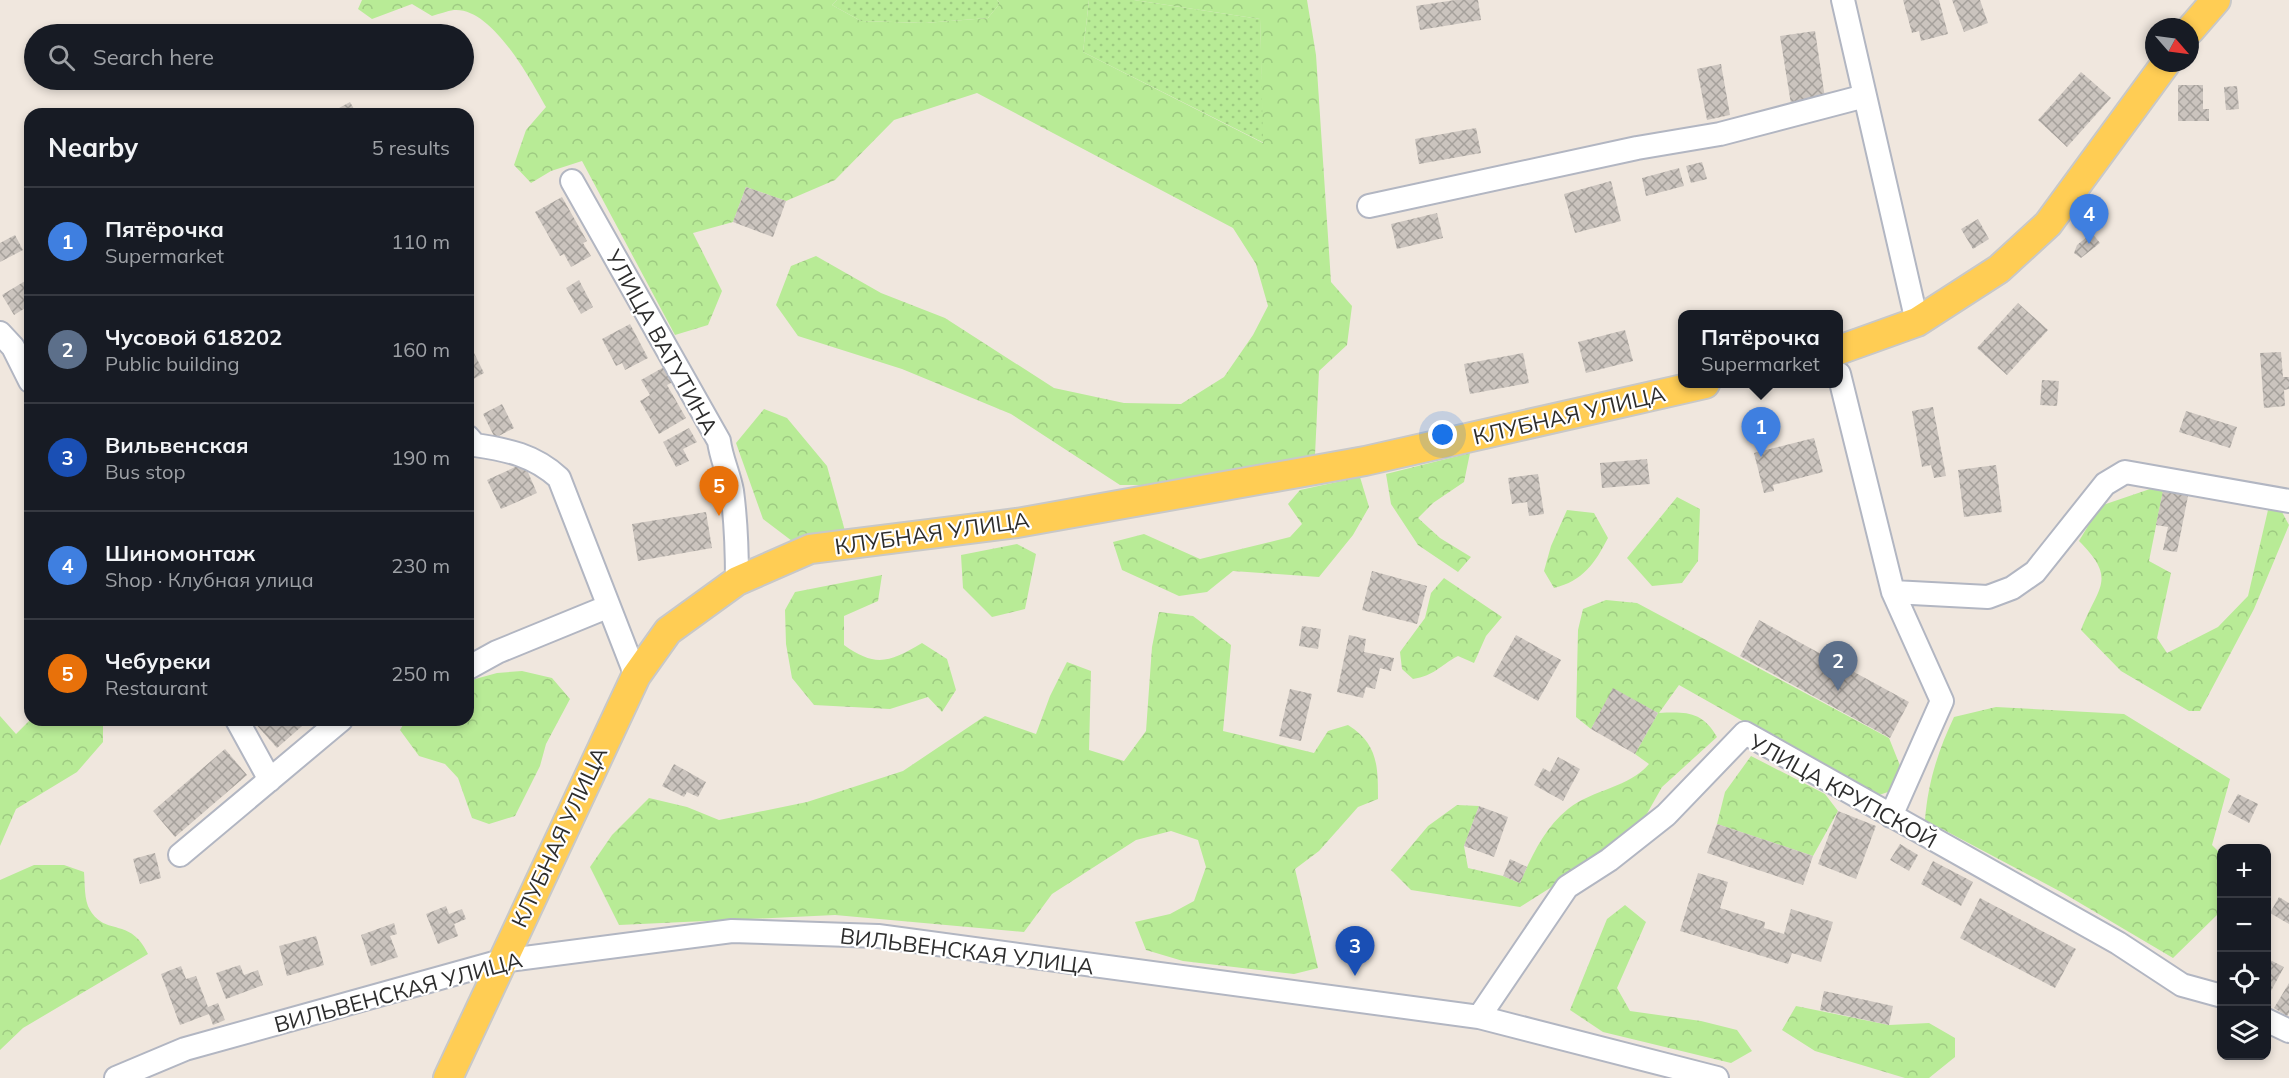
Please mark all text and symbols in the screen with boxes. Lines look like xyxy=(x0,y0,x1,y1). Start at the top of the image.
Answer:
north arrow xyxy=(2145,18,2199,72)
search box xyxy=(24,24,474,90)
icon: search xyxy=(45,41,78,74)
text: Search here xyxy=(93,43,214,71)
text: Nearby xyxy=(48,131,138,164)
text: 5 results xyxy=(372,135,450,160)
pin: 4 xyxy=(2070,194,2108,244)
text: Пятёрочка xyxy=(105,215,224,243)
text: 1 xyxy=(62,229,74,254)
text: 110 m xyxy=(391,229,450,254)
text: Supermarket xyxy=(105,243,224,268)
street label: УЛИЦА ВАТУТИНА xyxy=(599,244,724,439)
popup xyxy=(1678,310,1843,388)
text: Чусовой 618202 xyxy=(105,323,282,351)
text: Пятёрочка xyxy=(1701,323,1820,351)
text: 2 xyxy=(62,337,74,362)
text: 160 m xyxy=(391,337,450,362)
text: Public building xyxy=(105,351,240,376)
text: Supermarket xyxy=(1701,351,1820,376)
street label: КЛУБНАЯ УЛИЦА xyxy=(1470,379,1668,451)
pin: 1 xyxy=(1742,408,1780,457)
your location xyxy=(1428,420,1457,449)
text: Вильвенская xyxy=(105,431,249,459)
text: 3 xyxy=(62,445,74,470)
text: 190 m xyxy=(391,445,450,470)
text: Bus stop xyxy=(105,459,185,484)
pin: 5 xyxy=(700,466,738,516)
street label: КЛУБНАЯ УЛИЦА xyxy=(833,505,1031,561)
text: Шиномонтаж xyxy=(105,539,255,567)
text: 4 xyxy=(62,553,74,578)
text: 230 m xyxy=(391,553,450,578)
text: Shop · Клубная улица xyxy=(105,567,314,592)
pin: 2 xyxy=(1818,642,1858,691)
text: Чебуреки xyxy=(105,647,211,675)
text: 5 xyxy=(62,661,74,686)
text: 250 m xyxy=(391,661,450,686)
text: Restaurant xyxy=(105,675,208,700)
street label: УЛИЦА КРУПСКОЙ xyxy=(1743,727,1942,854)
street label: КЛУБНАЯ УЛИЦА xyxy=(505,742,613,932)
map controls xyxy=(2217,844,2271,1060)
button: + xyxy=(2217,844,2271,898)
button: − xyxy=(2217,898,2271,952)
street label: ВИЛЬВЕНСКАЯ УЛИЦА xyxy=(838,922,1096,980)
pin: 3 xyxy=(1336,926,1374,976)
street label: ВИЛЬВЕНСКАЯ УЛИЦА xyxy=(271,945,525,1039)
button: locate xyxy=(2217,952,2271,1006)
button: layers xyxy=(2217,1006,2271,1060)

